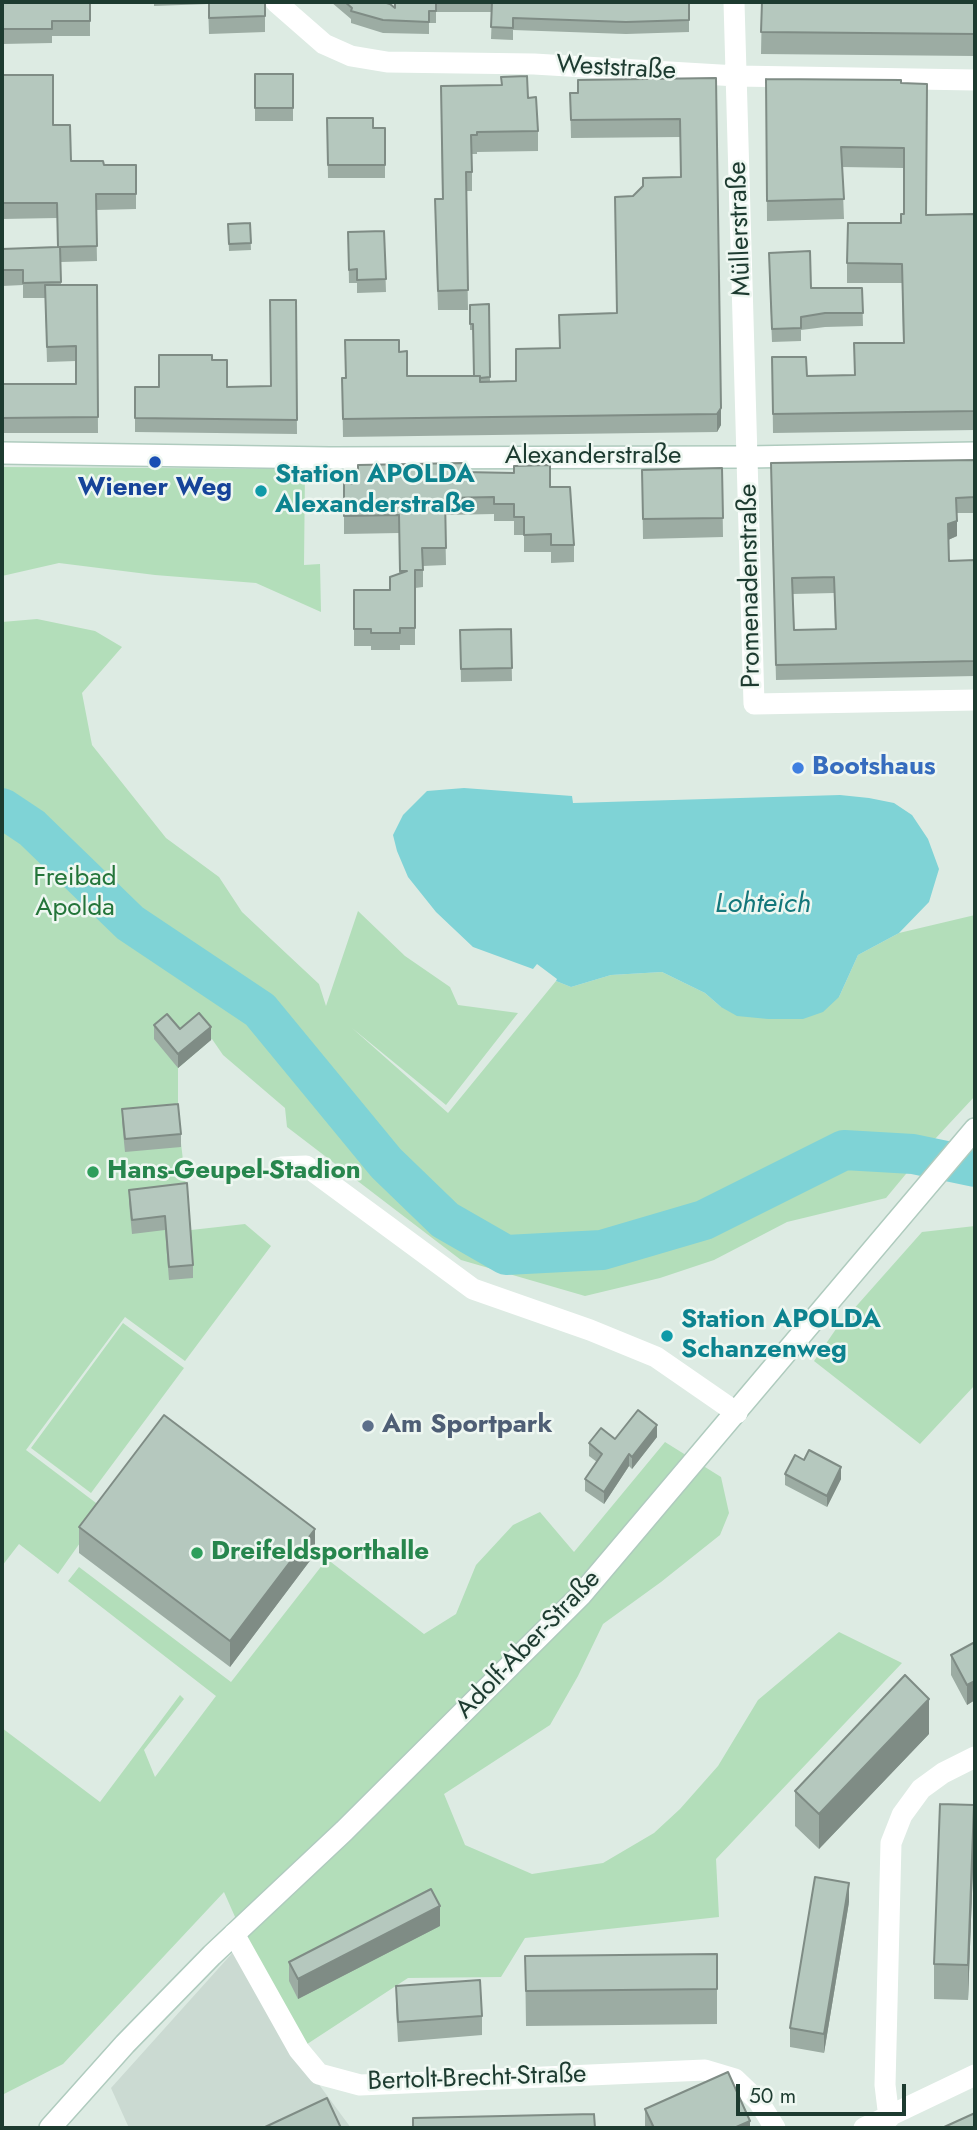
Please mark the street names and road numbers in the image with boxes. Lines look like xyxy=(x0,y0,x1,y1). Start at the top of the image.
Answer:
street label: Weststraße xyxy=(555,50,677,88)
street label: Müllerstraße xyxy=(723,161,759,297)
street label: Alexanderstraße xyxy=(505,441,681,473)
street label: Promenadenstraße xyxy=(734,484,768,688)
street label: Adolf-Aber-Straße xyxy=(450,1564,608,1726)
street label: Bertolt-Brecht-Straße xyxy=(367,2060,587,2098)

